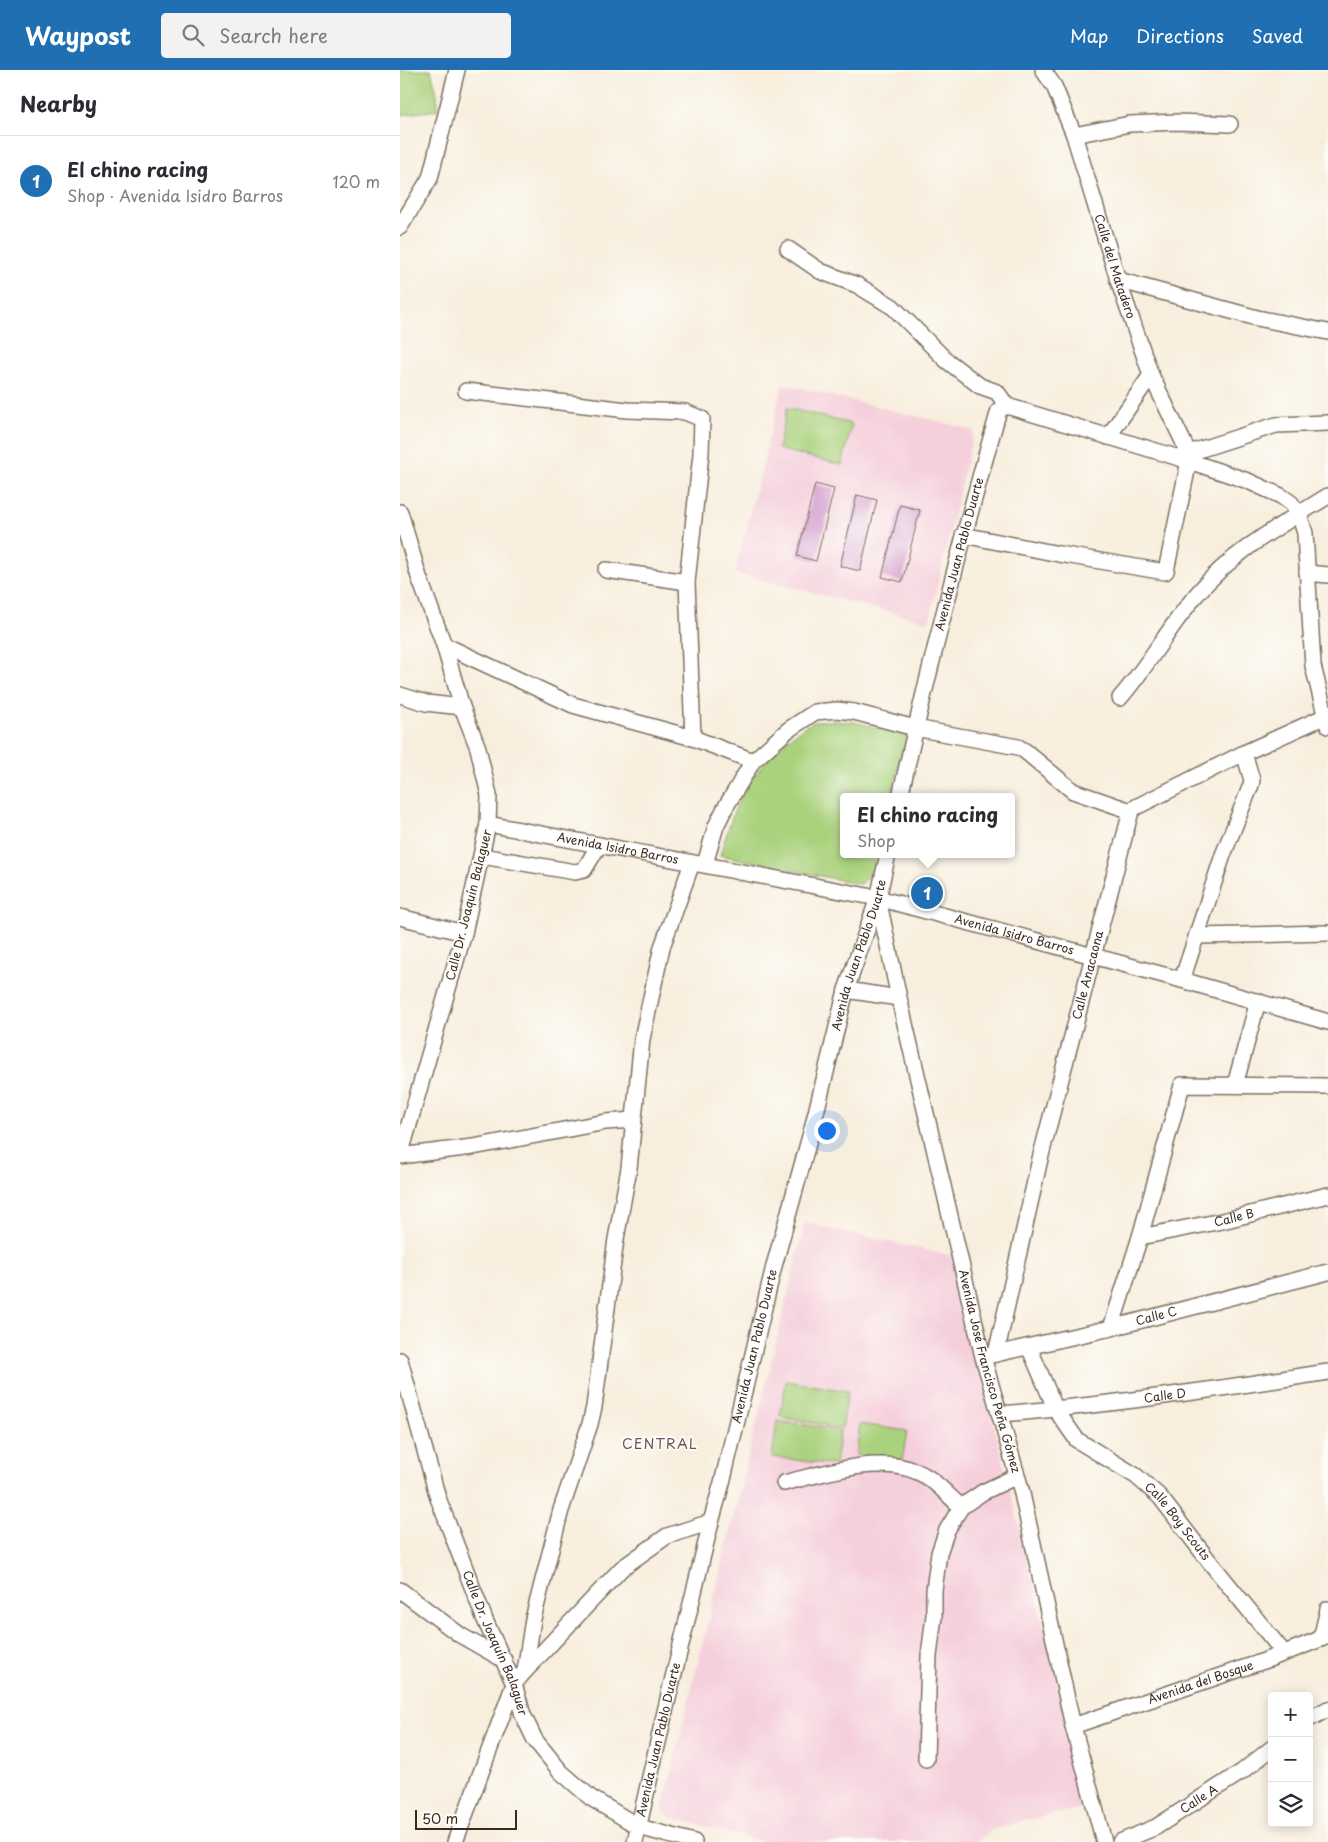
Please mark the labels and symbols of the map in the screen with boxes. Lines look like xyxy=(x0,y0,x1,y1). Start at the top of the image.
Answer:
street label: Calle del Matadero xyxy=(1091,212,1141,321)
street label: Avenida Juan Pablo Duarte xyxy=(930,475,987,632)
street label: Calle Dr. Joaquín Balaguer xyxy=(441,827,496,982)
street label: Avenida Isidro Barros xyxy=(556,827,680,868)
pin: 1 xyxy=(911,874,943,912)
street label: Avenida Juan Pablo Duarte xyxy=(826,878,890,1032)
street label: Avenida Isidro Barros xyxy=(953,909,1077,959)
street label: Calle Anacaona xyxy=(1067,928,1108,1021)
your location xyxy=(814,1118,840,1144)
street label: Calle B xyxy=(1212,1203,1256,1230)
street label: Avenida Juan Pablo Duarte xyxy=(727,1267,781,1425)
street label: Avenida José Francisco Peña Gómez xyxy=(955,1267,1026,1475)
street label: Calle C xyxy=(1134,1301,1179,1329)
street label: Calle D xyxy=(1143,1383,1187,1407)
district label: CENTRAL xyxy=(622,1433,698,1454)
street label: Calle Boy Scouts xyxy=(1141,1478,1215,1564)
street label: Calle Dr. Joaquín Balaguer xyxy=(459,1567,533,1718)
street label: Avenida del Bosque xyxy=(1145,1655,1256,1708)
street label: Avenida Juan Pablo Duarte xyxy=(631,1661,684,1818)
street label: Calle A xyxy=(1176,1780,1221,1817)
scale bar xyxy=(415,1807,518,1830)

